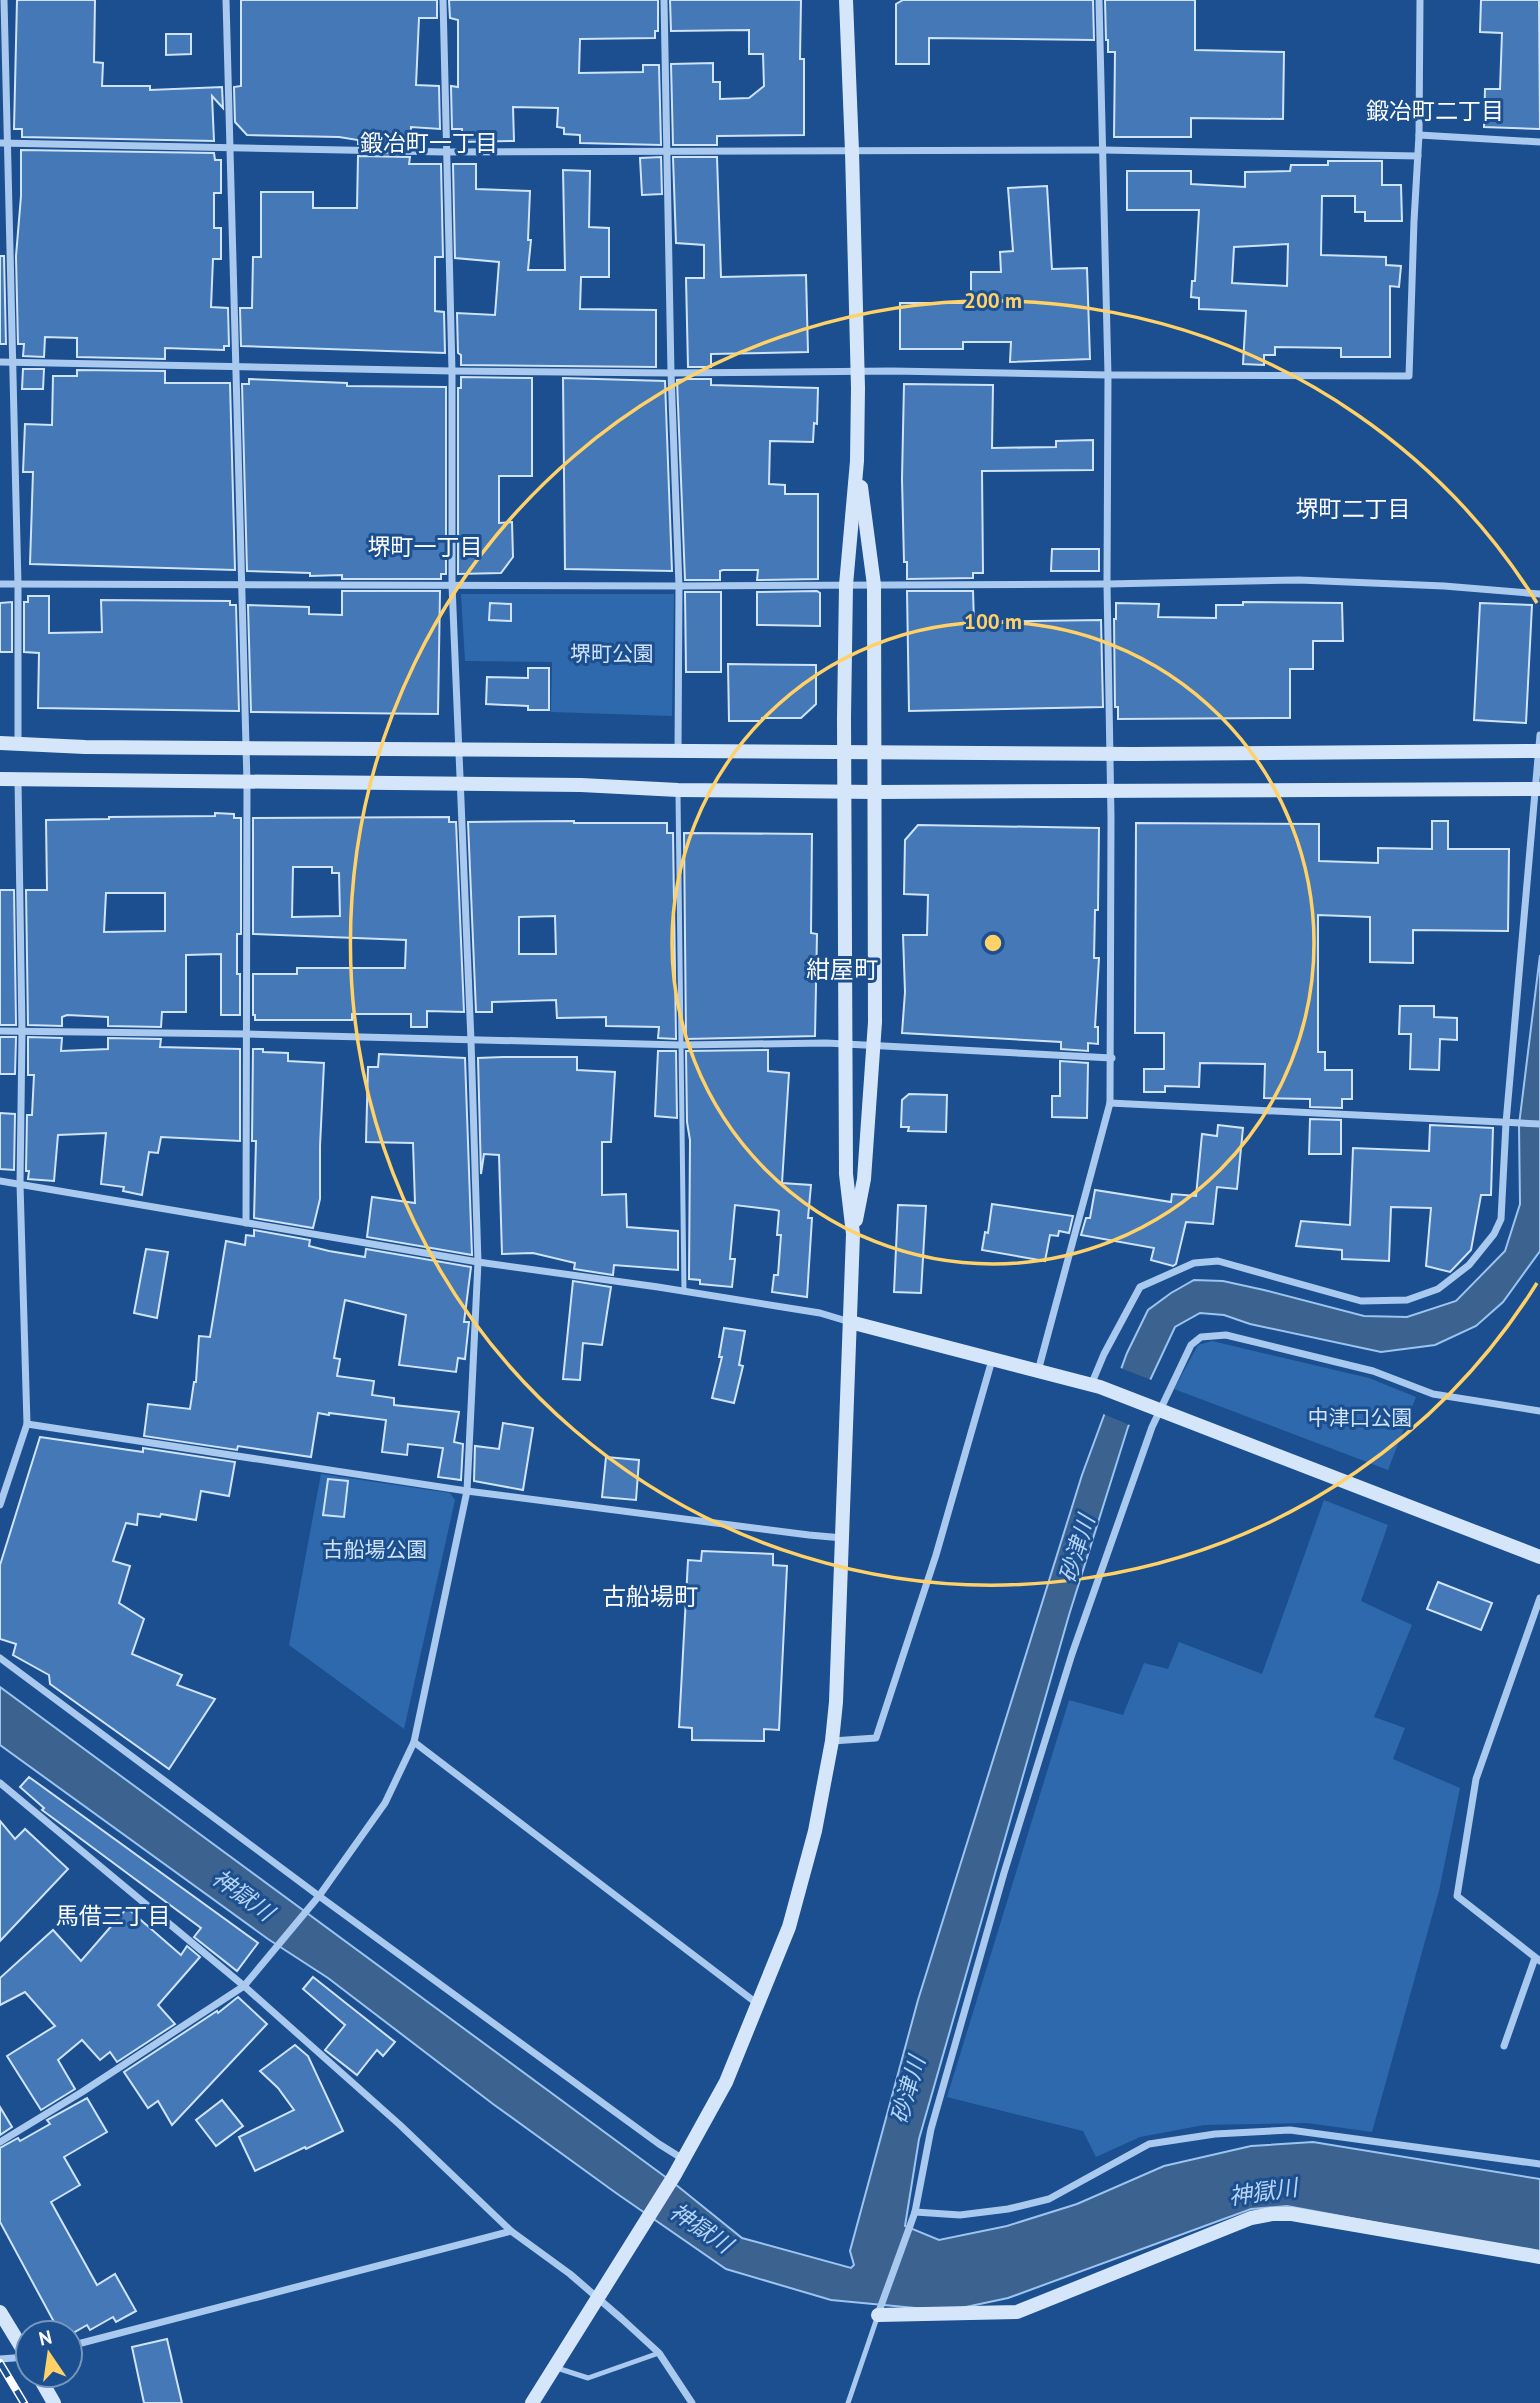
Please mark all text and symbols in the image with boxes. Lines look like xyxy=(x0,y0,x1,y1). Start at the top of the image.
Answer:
district label: 鍛冶町二丁目 xyxy=(1366,96,1504,125)
district label: 鍛冶町一丁目 xyxy=(360,128,498,157)
text: 200 m xyxy=(964,287,1022,314)
district label: 堺町二丁目 xyxy=(1296,494,1411,523)
district label: 堺町一丁目 xyxy=(368,532,483,561)
text: 100 m xyxy=(964,608,1022,635)
park label: 堺町公園 xyxy=(570,640,654,667)
centre of rings xyxy=(981,931,1005,955)
district label: 紺屋町 xyxy=(806,954,878,985)
park label: 中津口公園 xyxy=(1308,1404,1413,1431)
water label: 砂津川 xyxy=(1053,1509,1101,1586)
park label: 古船場公園 xyxy=(323,1536,428,1563)
district label: 古船場町 xyxy=(602,1581,698,1612)
water label: 神獄川 xyxy=(207,1863,282,1928)
district label: 馬借三丁目 xyxy=(56,1901,171,1930)
water label: 砂津川 xyxy=(884,2050,932,2127)
water label: 神獄川 xyxy=(1227,2172,1302,2211)
water label: 神獄川 xyxy=(665,2196,740,2261)
north arrow xyxy=(14,2319,84,2389)
text: N xyxy=(36,2324,54,2351)

